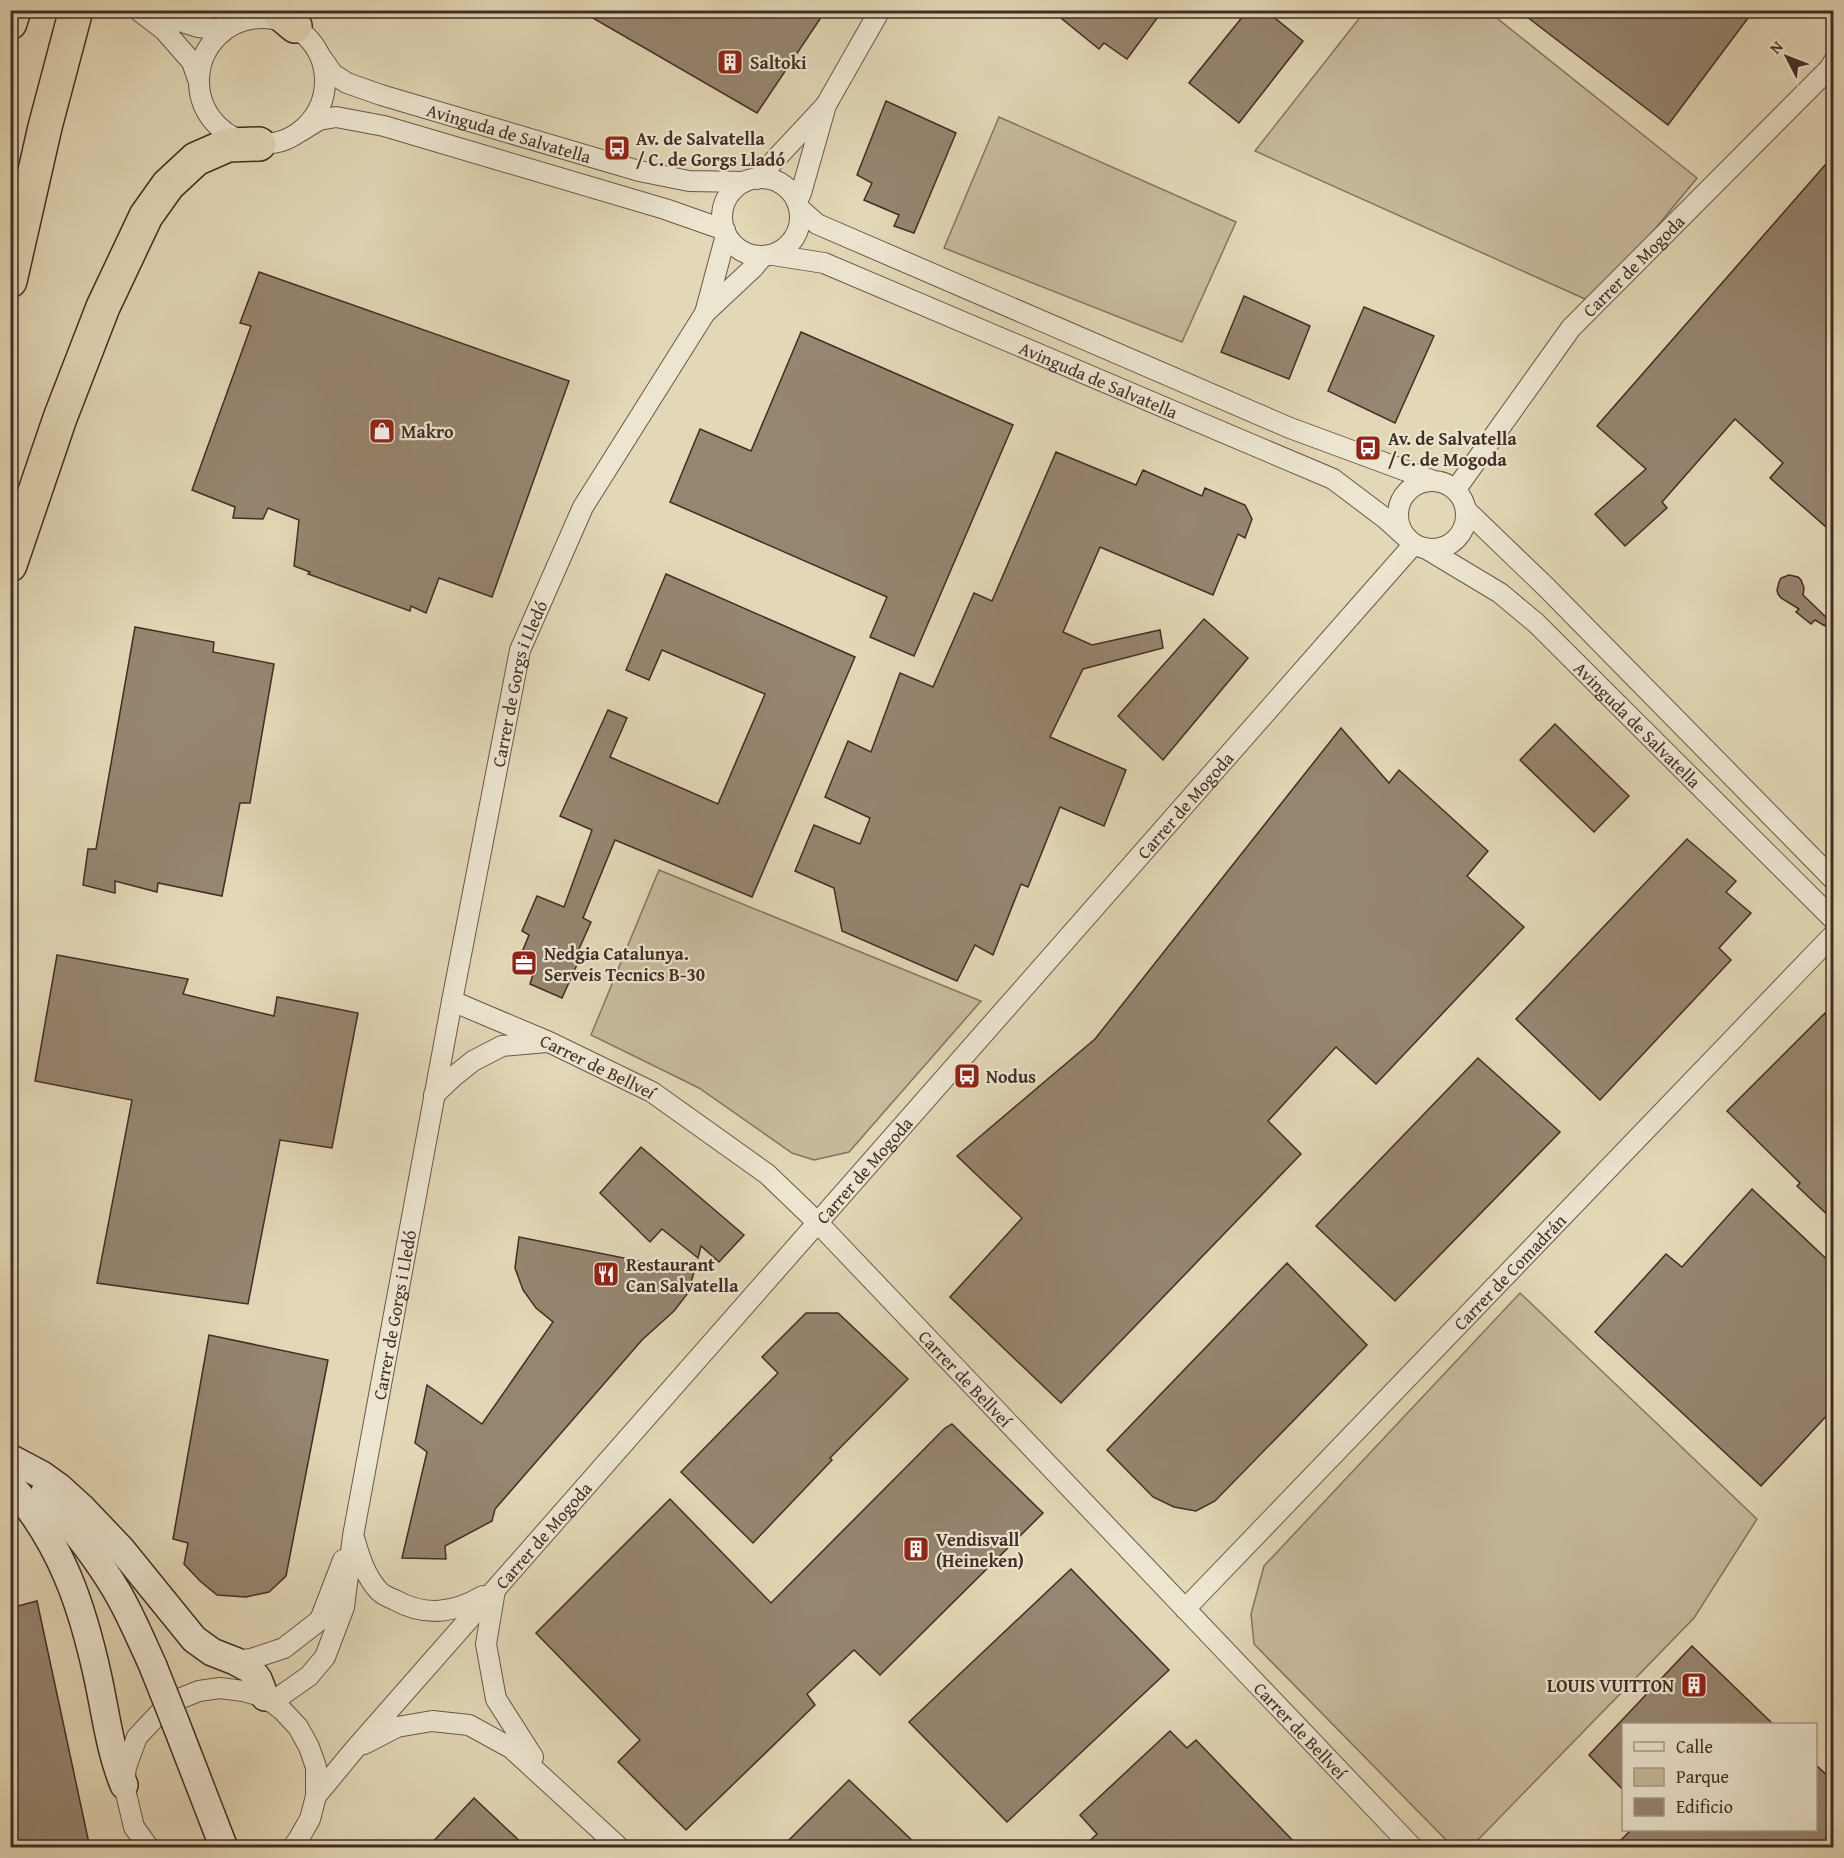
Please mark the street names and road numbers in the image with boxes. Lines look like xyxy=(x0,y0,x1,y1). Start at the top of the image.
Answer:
street label: Avinguda de Salvatella xyxy=(424,96,595,170)
street label: Carrer de Mogoda xyxy=(1576,208,1691,323)
street label: Avinguda de Salvatella xyxy=(1015,334,1183,425)
street label: Carrer de Gorgs i Lledó xyxy=(484,596,554,769)
street label: Avinguda de Salvatella xyxy=(1568,655,1708,794)
street label: Carrer de Mogoda xyxy=(1130,745,1240,864)
street label: Carrer de Bellveí xyxy=(536,1026,663,1105)
street label: Carrer de Mogoda xyxy=(809,1110,919,1230)
street label: Carrer de Comadrán xyxy=(1447,1207,1572,1336)
street label: Carrer de Gorgs i Lledó xyxy=(365,1228,423,1402)
street label: Carrer de Bellveí xyxy=(913,1323,1019,1434)
street label: Carrer de Mogoda xyxy=(488,1475,598,1595)
street label: Carrer de Bellveí xyxy=(1248,1675,1355,1786)

